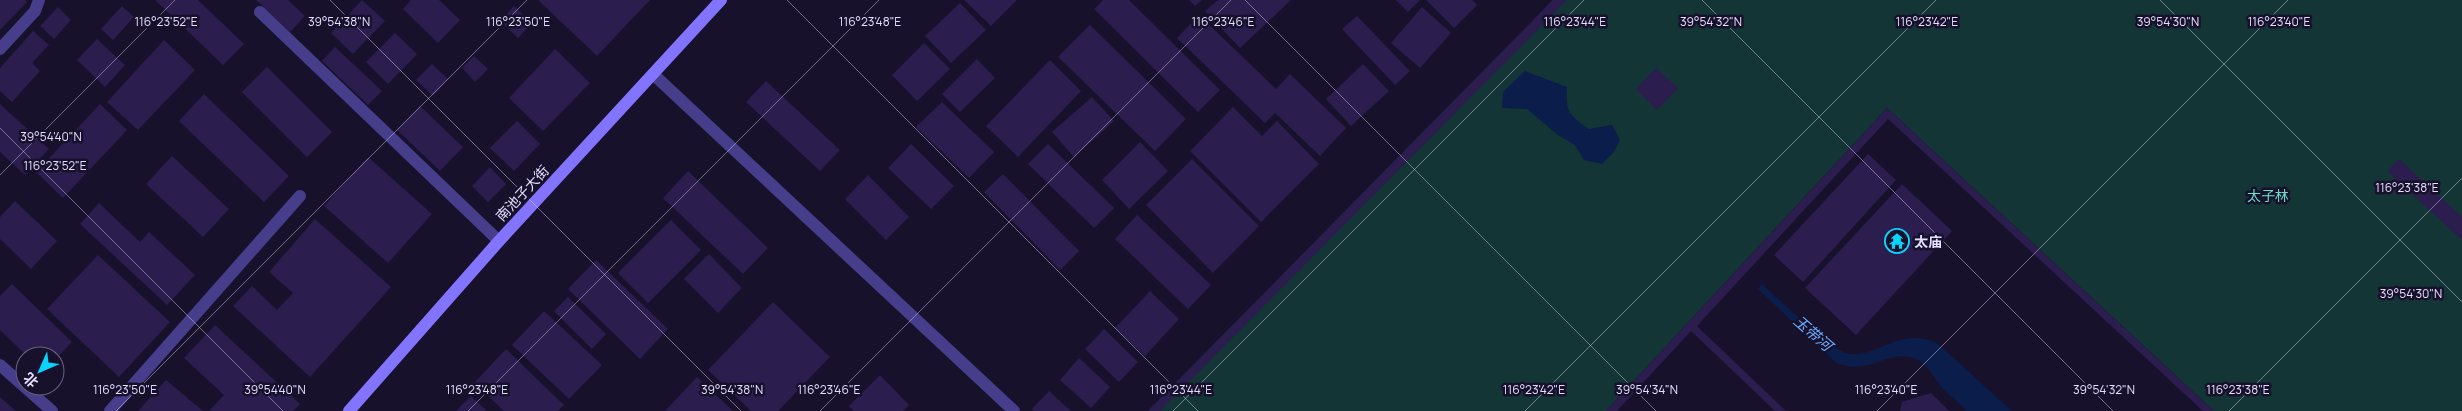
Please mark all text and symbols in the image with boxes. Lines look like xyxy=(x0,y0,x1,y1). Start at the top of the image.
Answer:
text: 116°23'52"E xyxy=(134,13,198,30)
text: 39°54'38"N xyxy=(308,13,370,30)
text: 116°23'50"E xyxy=(486,13,550,30)
text: 116°23'48"E xyxy=(839,13,901,30)
text: 116°23'46"E xyxy=(1192,13,1255,30)
text: 116°23'44"E xyxy=(1544,13,1606,30)
text: 39°54'32"N xyxy=(1680,13,1742,30)
text: 116°23'42"E xyxy=(1896,13,1958,30)
text: 39°54'30"N xyxy=(2137,13,2199,30)
text: 116°23'40"E xyxy=(2248,13,2311,30)
text: 39°54'40"N xyxy=(20,128,82,145)
text: 116°23'52"E xyxy=(23,157,87,174)
street label: 南池子大街 xyxy=(491,161,553,225)
text: 116°23'38"E xyxy=(2375,179,2439,196)
park label: 太子林 xyxy=(2247,186,2289,205)
temple icon: 太庙 xyxy=(1884,228,1910,254)
place label: 太庙 xyxy=(1914,232,1942,251)
text: 39°54'30"N xyxy=(2380,285,2442,302)
water label: 玉带河 xyxy=(1789,310,1839,358)
north arrow xyxy=(15,346,65,396)
text: 北 xyxy=(19,369,42,392)
text: 116°23'50"E xyxy=(93,381,157,398)
text: 39°54'40"N xyxy=(244,381,306,398)
text: 116°23'48"E xyxy=(446,381,508,398)
text: 39°54'38"N xyxy=(701,381,763,398)
text: 116°23'46"E xyxy=(798,381,861,398)
text: 116°23'44"E xyxy=(1150,381,1212,398)
text: 116°23'42"E xyxy=(1503,381,1565,398)
text: 39°54'34"N xyxy=(1616,381,1678,398)
text: 116°23'40"E xyxy=(1855,381,1918,398)
text: 39°54'32"N xyxy=(2073,381,2135,398)
text: 116°23'38"E xyxy=(2206,381,2270,398)

